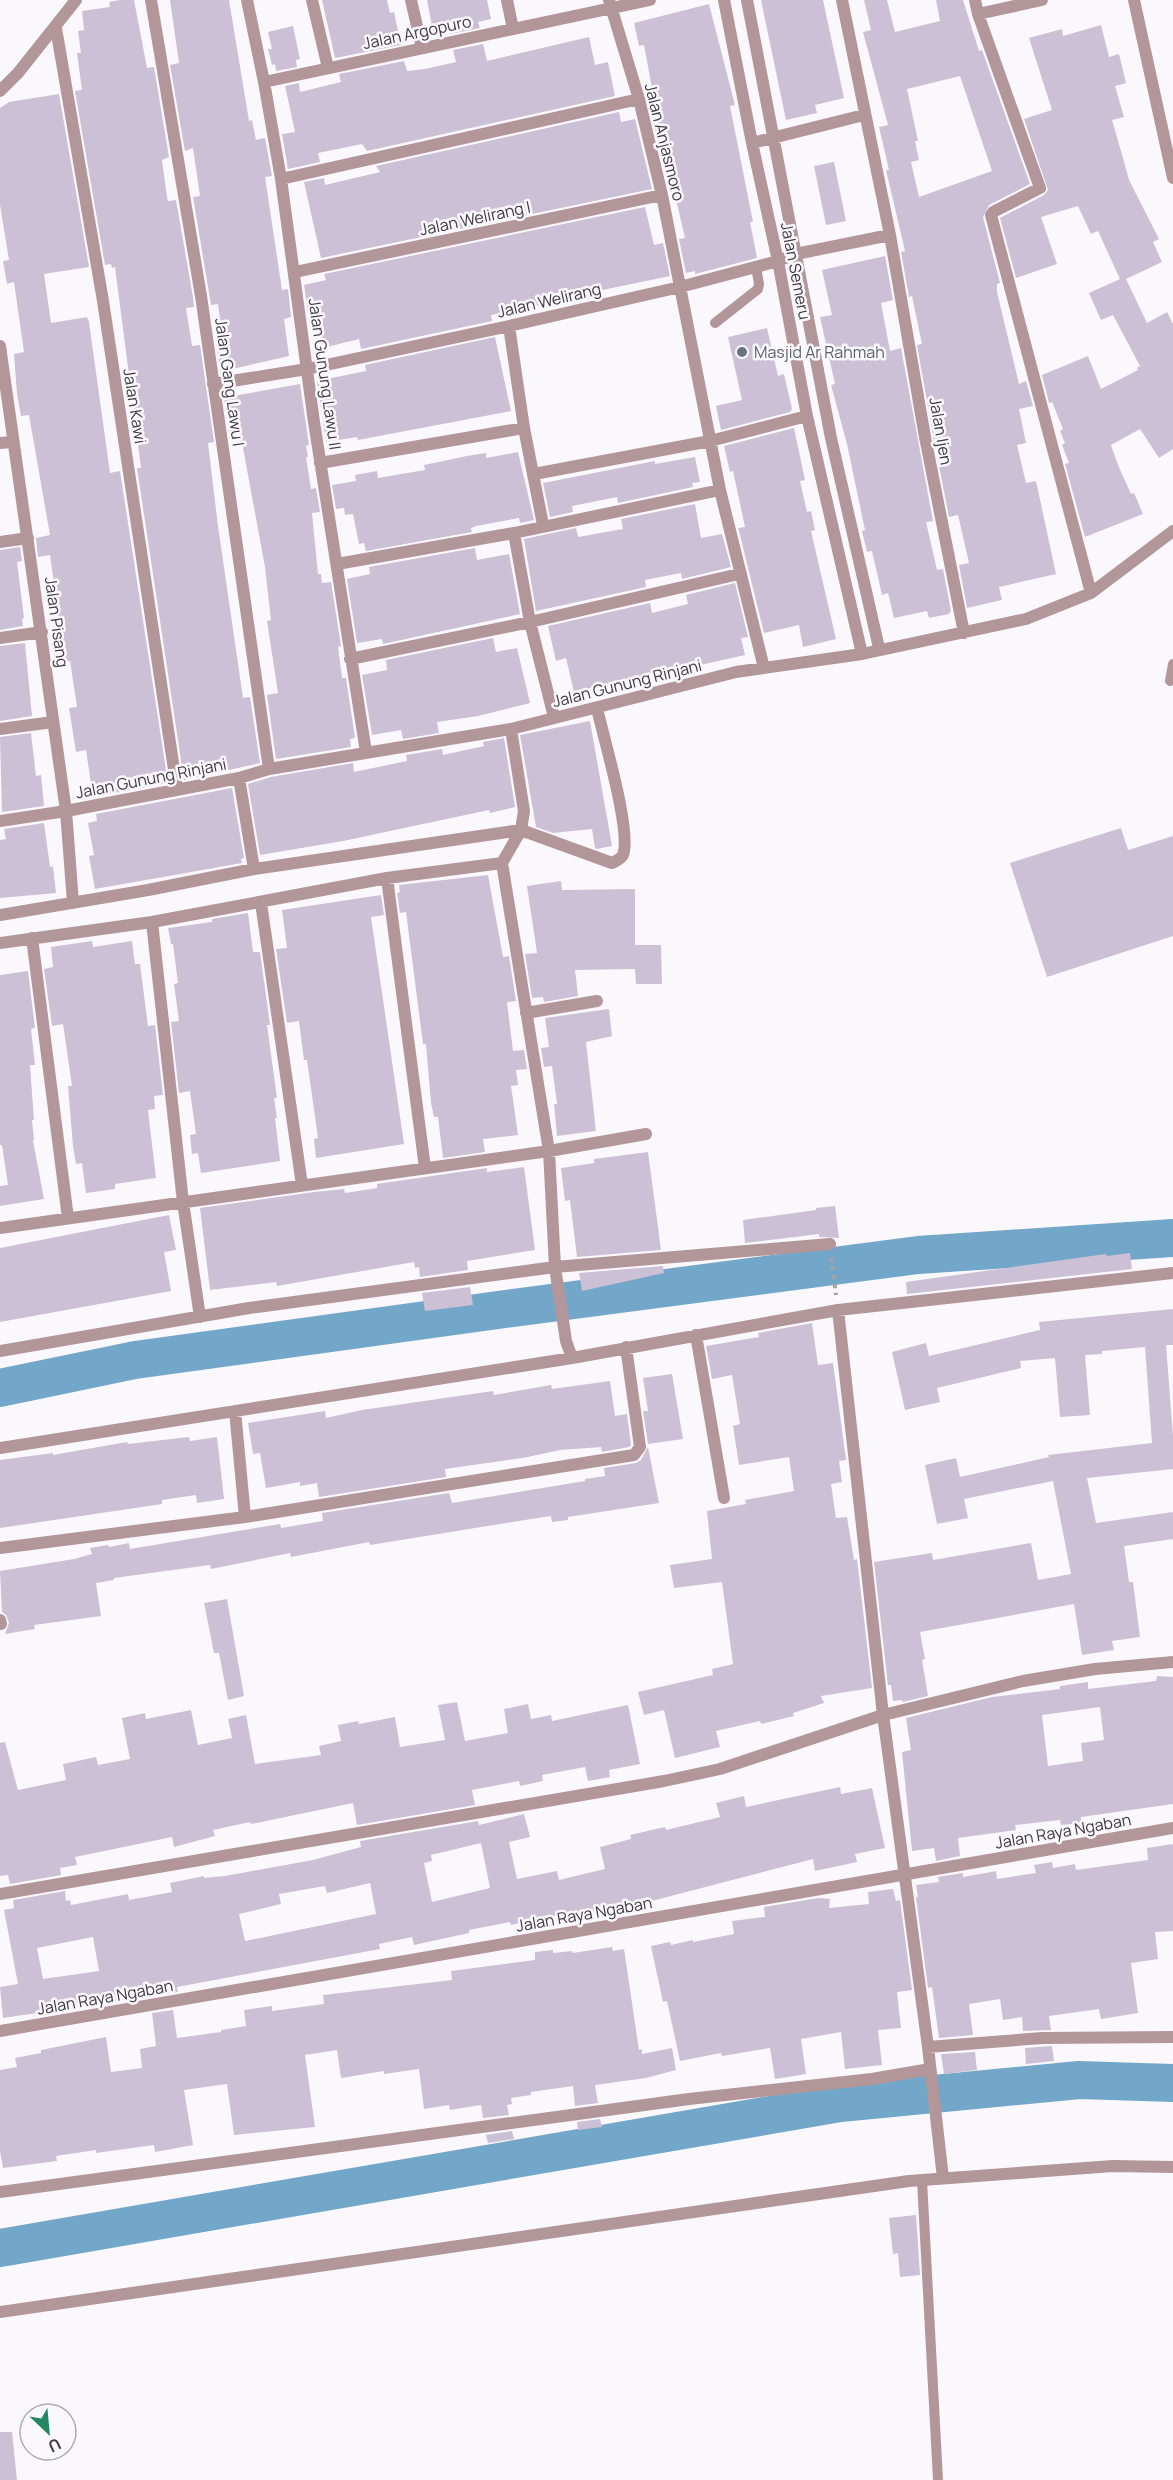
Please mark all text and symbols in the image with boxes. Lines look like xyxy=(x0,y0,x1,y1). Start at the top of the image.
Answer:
street label: Jalan Argopuro xyxy=(361,10,473,54)
street label: Jalan Anjasmoro xyxy=(640,81,690,203)
street label: Jalan Welirang I xyxy=(418,196,532,240)
street label: Jalan Semeru xyxy=(776,220,816,322)
street label: Jalan Welirang xyxy=(495,277,603,323)
street label: Jalan Gunung Lawu II xyxy=(303,297,347,451)
street label: Jalan Gang Lawu I xyxy=(210,316,250,448)
place label: Masjid Ar Rahmah xyxy=(754,341,885,363)
marker: Masjid Ar Rahmah xyxy=(735,345,749,359)
street label: Jalan Kawi xyxy=(118,367,152,445)
street label: Jalan Ijen xyxy=(924,396,958,466)
street label: Jalan Pisang xyxy=(40,575,74,669)
street label: Jalan Gunung Rinjani xyxy=(550,654,704,712)
street label: Jalan Gunung Rinjani xyxy=(74,753,228,803)
street label: Jalan Raya Ngaban xyxy=(993,1808,1133,1854)
street label: Jalan Raya Ngaban xyxy=(514,1891,654,1937)
street label: Jalan Raya Ngaban xyxy=(35,1974,175,2020)
north arrow xyxy=(18,2402,78,2462)
text: U xyxy=(45,2433,65,2458)

